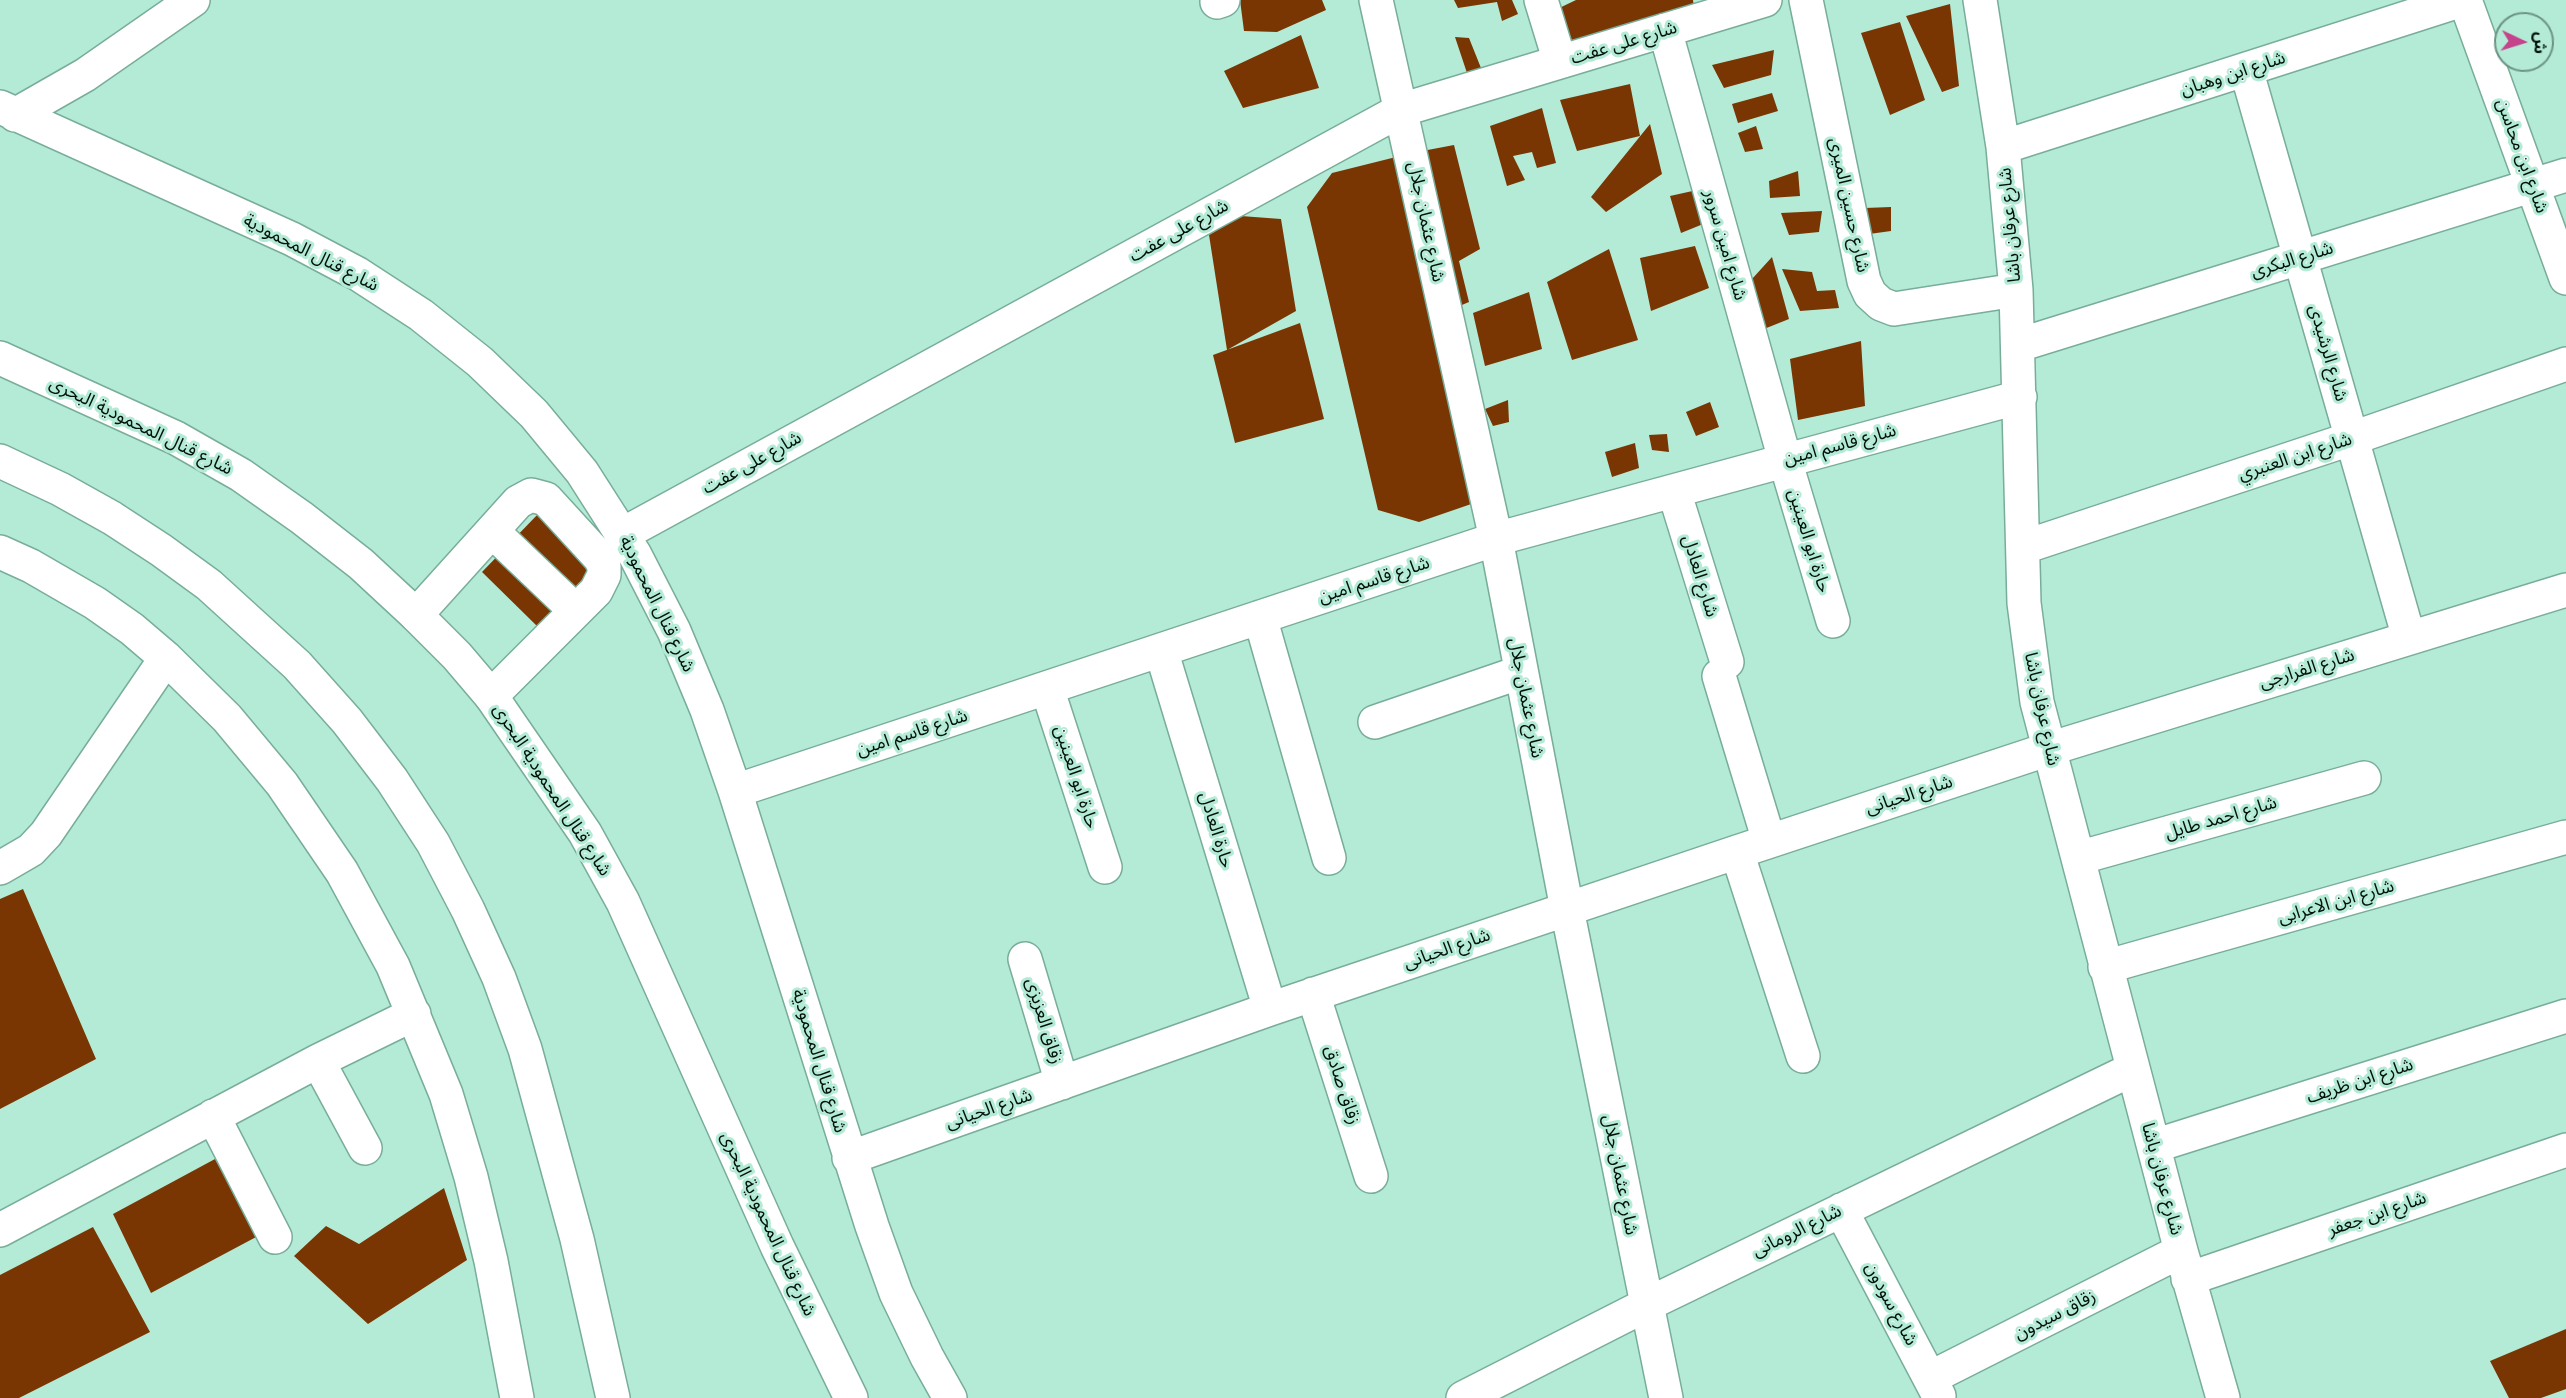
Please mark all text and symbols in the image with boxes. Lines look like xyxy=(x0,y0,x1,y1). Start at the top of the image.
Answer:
north arrow xyxy=(2494,12,2554,72)
street label: شارع على عفت xyxy=(1568,17,1680,69)
text: ش xyxy=(2530,32,2551,55)
street label: شارع ابن وهبان xyxy=(2178,47,2288,101)
street label: شارع ابن محاسن xyxy=(2491,96,2553,216)
street label: شارع حسين الميرى xyxy=(1824,136,1874,274)
street label: شارع عثمان جلال xyxy=(1403,160,1449,284)
street label: شارع عرفان باشا xyxy=(1994,167,2026,283)
street label: شارع امين سرور xyxy=(1699,187,1751,303)
street label: شارع على عفت xyxy=(1126,195,1232,267)
street label: شارع قنال المحمودية xyxy=(240,210,382,296)
street label: شارع البكرى xyxy=(2248,237,2336,283)
street label: شارع الرشيدى xyxy=(2304,302,2352,404)
street label: شارع قنال المحمودية البحرى xyxy=(46,372,236,480)
street label: شارع قاسم امين xyxy=(1781,420,1899,470)
street label: شارع على عفت xyxy=(699,427,805,499)
street label: شارع ابن العنبري xyxy=(2235,428,2355,486)
street label: حارة ابو العينين xyxy=(1783,487,1835,595)
street label: شارع قنال المحمودية xyxy=(615,532,699,676)
street label: شارع العادل xyxy=(1677,532,1723,620)
street label: شارع قاسم امين xyxy=(1316,552,1432,608)
street label: شارع عثمان جلال xyxy=(1504,636,1548,760)
street label: شارع الفرارجى xyxy=(2257,644,2357,694)
street label: شارع عرفان باشا xyxy=(2019,650,2065,768)
street label: شارع قنال المحمودية البحرى xyxy=(488,700,616,880)
street label: شارع قاسم امين xyxy=(854,705,970,761)
street label: حارة ابو العينين xyxy=(1049,723,1103,831)
street label: شارع الحيانى xyxy=(1863,771,1955,819)
street label: حارة العادل xyxy=(1194,789,1238,871)
street label: شارع احمد طايل xyxy=(2163,792,2279,844)
street label: شارع ابن الاعرابى xyxy=(2276,875,2396,929)
street label: شارع الحيانى xyxy=(1401,924,1493,974)
street label: زقاق العزيزى xyxy=(1021,975,1067,1067)
street label: شارع قنال المحمودية xyxy=(787,987,851,1135)
street label: زقاق صادق xyxy=(1319,1043,1365,1127)
street label: شارع ابن ظريف xyxy=(2304,1054,2416,1108)
street label: شارع الحيانى xyxy=(943,1084,1035,1134)
street label: شارع عثمان جلال xyxy=(1598,1113,1642,1237)
street label: شارع عرفان باشا xyxy=(2137,1121,2187,1237)
street label: شارع قنال المحمودية البحرى xyxy=(716,1128,820,1320)
street label: شارع ابن جعفر xyxy=(2325,1187,2429,1241)
street label: شارع الرومانى xyxy=(1749,1200,1845,1262)
street label: شارع سودون xyxy=(1860,1259,1922,1349)
street label: زقاق سيدون xyxy=(2011,1285,2099,1345)

